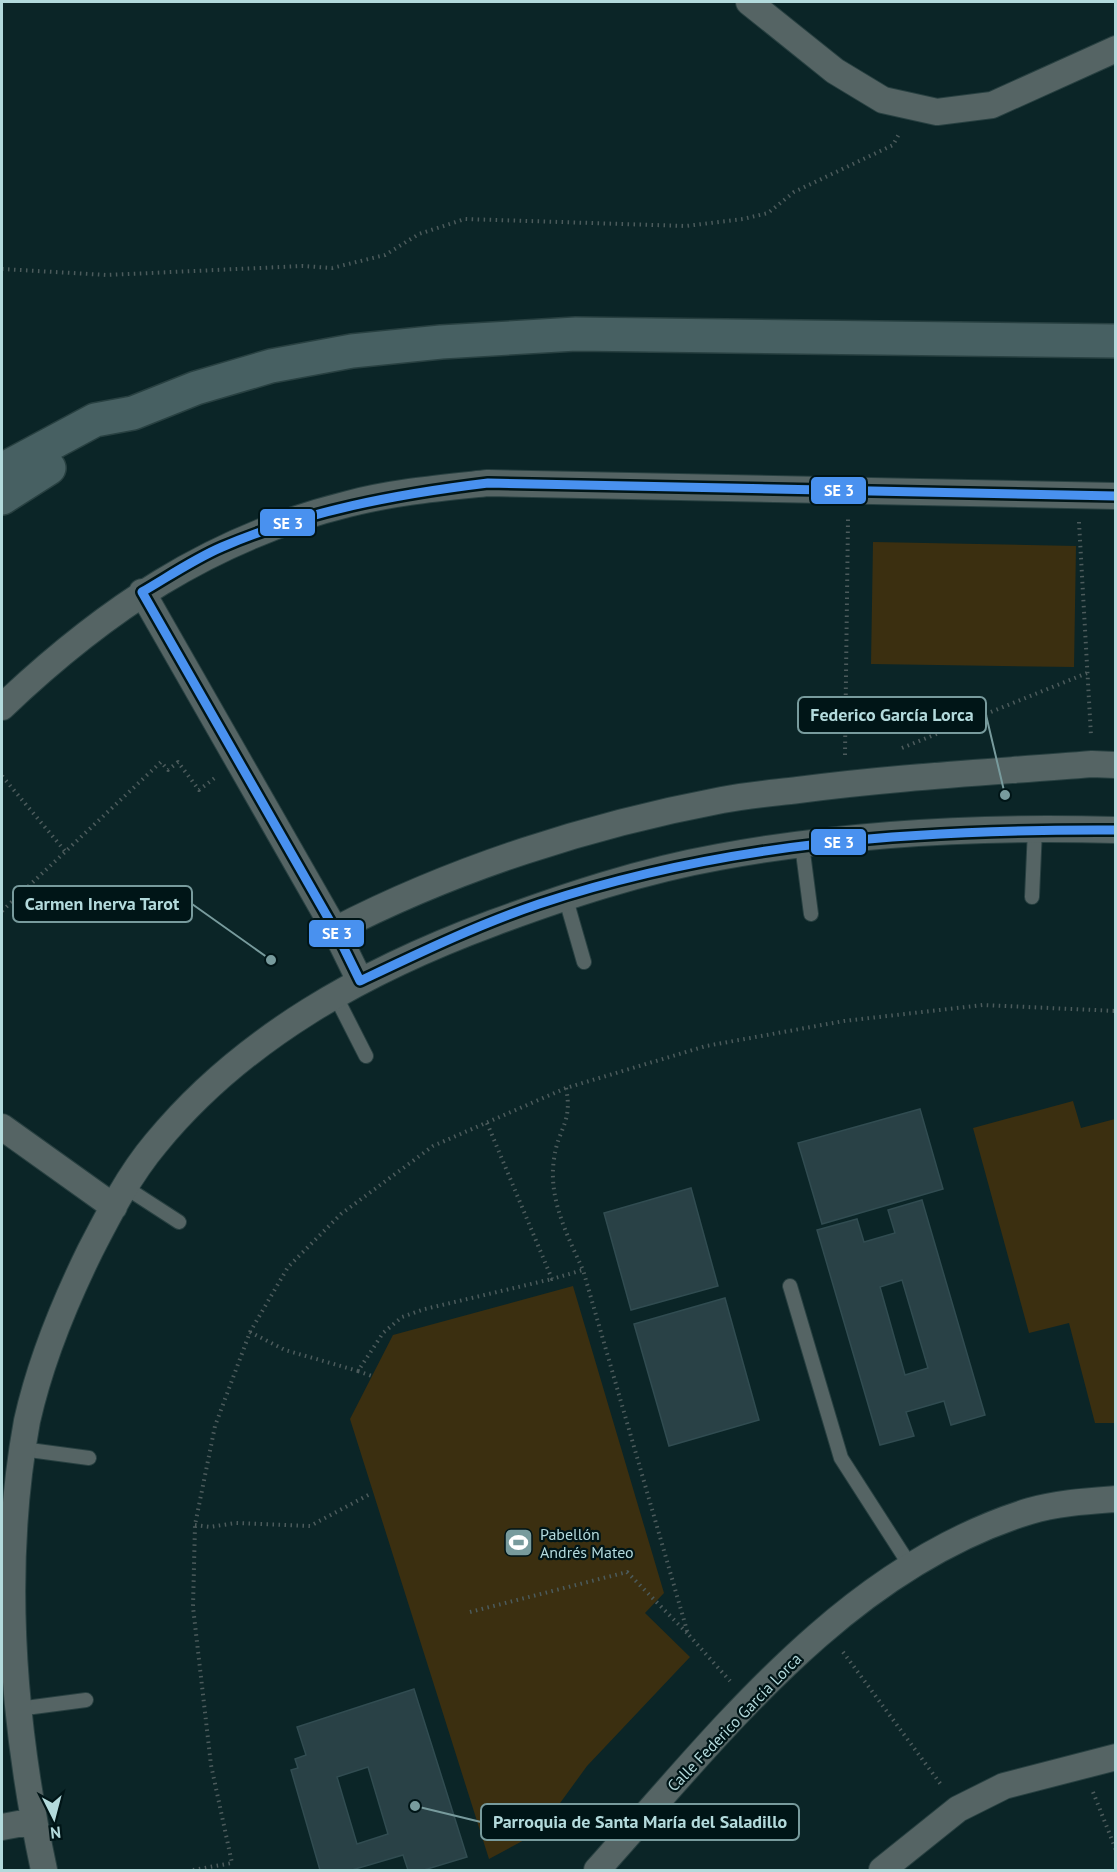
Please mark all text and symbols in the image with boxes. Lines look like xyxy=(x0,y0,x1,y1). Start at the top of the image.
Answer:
line badge: SE 3 xyxy=(810,476,867,505)
text: SE 3 xyxy=(824,480,854,500)
line badge: SE 3 xyxy=(259,508,316,537)
text: SE 3 xyxy=(273,513,303,533)
callout: Federico García Lorca xyxy=(798,697,986,733)
text: Federico García Lorca xyxy=(810,703,974,726)
line badge: SE 3 xyxy=(810,828,867,856)
text: SE 3 xyxy=(824,832,854,852)
callout: Carmen Inerva Tarot xyxy=(13,886,192,922)
text: Carmen Inerva Tarot xyxy=(25,892,180,915)
line badge: SE 3 xyxy=(308,919,365,948)
text: SE 3 xyxy=(322,923,352,943)
place label: Pabellón Andrés Mateo xyxy=(540,1524,634,1562)
sports icon: Pabellón Andrés Mateo xyxy=(503,1527,535,1559)
street label: Calle Federico García Lorca xyxy=(663,1649,805,1795)
north arrow xyxy=(24,1788,84,1848)
callout: Parroquia de Santa María del Saladillo xyxy=(481,1804,799,1840)
text: Parroquia de Santa María del Saladillo xyxy=(493,1810,787,1833)
text: N xyxy=(49,1822,62,1843)

